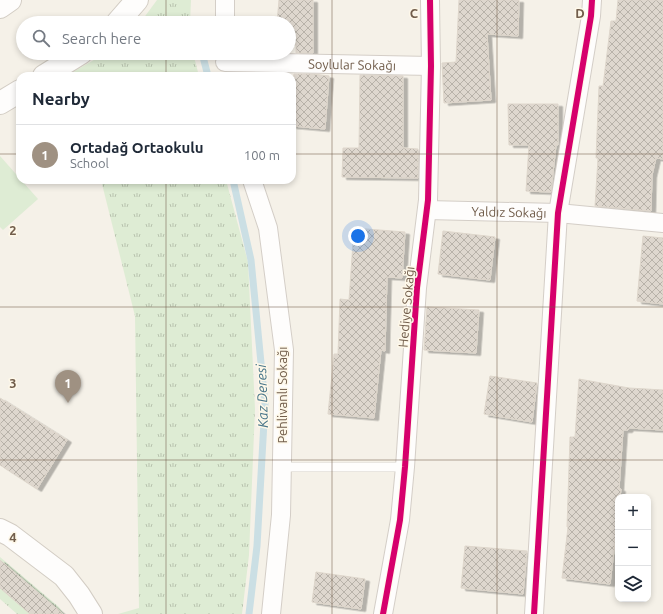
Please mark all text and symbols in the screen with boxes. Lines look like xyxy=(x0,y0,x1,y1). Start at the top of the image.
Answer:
text: C xyxy=(410,6,419,20)
text: D xyxy=(575,6,585,20)
search box xyxy=(16,16,296,60)
icon: search xyxy=(30,27,52,49)
text: Search here xyxy=(62,30,141,47)
street label: Soylular Sokağı xyxy=(308,57,396,72)
text: Nearby xyxy=(32,89,90,108)
text: Ortadağ Ortaokulu xyxy=(70,139,204,156)
text: 1 xyxy=(41,148,49,162)
text: 100 m xyxy=(244,148,280,162)
text: School xyxy=(70,156,109,170)
street label: Yaldız Sokağı xyxy=(471,204,547,220)
text: 2 xyxy=(9,223,17,237)
your location xyxy=(348,226,368,246)
street label: Hediye Sokağı xyxy=(395,266,417,348)
street label: Pehlivanlı Sokağı xyxy=(275,347,289,443)
water label: Kaz Deresi xyxy=(253,363,271,428)
pin: 1 xyxy=(55,370,81,403)
text: 3 xyxy=(9,376,17,390)
map controls xyxy=(615,494,651,602)
button: + xyxy=(615,494,651,530)
text: 4 xyxy=(9,530,17,544)
button: − xyxy=(615,530,651,566)
button: layers xyxy=(615,566,651,602)

